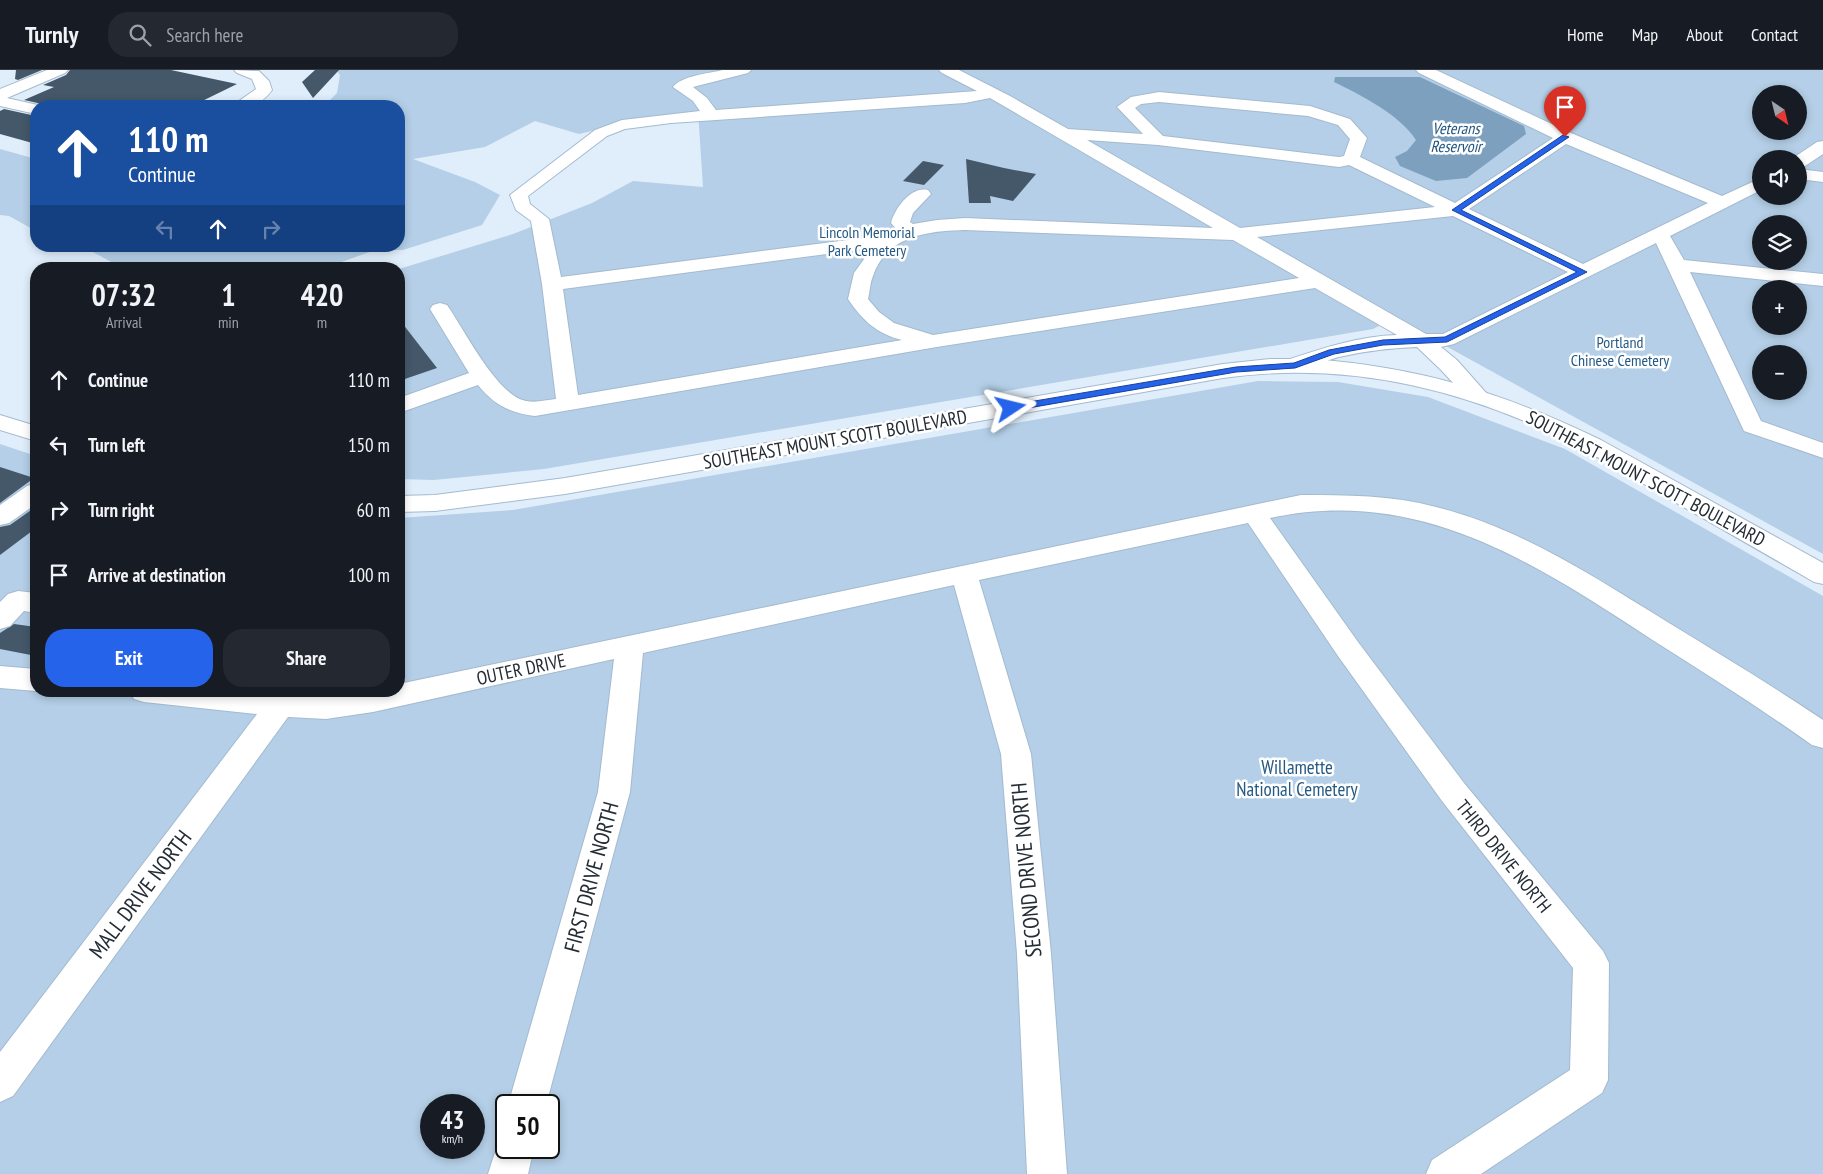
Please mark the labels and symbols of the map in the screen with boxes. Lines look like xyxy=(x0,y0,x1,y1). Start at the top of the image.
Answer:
north arrow xyxy=(1752,85,1808,140)
pin xyxy=(1544,86,1586,137)
water label: Veterans Reservoir xyxy=(1430,118,1484,156)
park label: Lincoln Memorial Park Cemetery xyxy=(819,222,915,260)
park label: Portland Chinese Cemetery xyxy=(1571,332,1669,370)
position arrow xyxy=(984,381,1036,433)
street label: SOUTHEAST MOUNT SCOTT BOULEVARD xyxy=(701,404,969,474)
street label: SOUTHEAST MOUNT SCOTT BOULEVARD xyxy=(1522,405,1770,551)
street label: OUTER DRIVE xyxy=(474,648,568,690)
park label: Willamette National Cemetery xyxy=(1236,755,1358,801)
street label: SECOND DRIVE NORTH xyxy=(1004,782,1048,958)
street label: THIRD DRIVE NORTH xyxy=(1451,795,1557,917)
street label: FIRST DRIVE NORTH xyxy=(557,799,625,955)
street label: MALL DRIVE NORTH xyxy=(83,824,197,964)
speed limit sign: 50 xyxy=(495,1094,560,1159)

